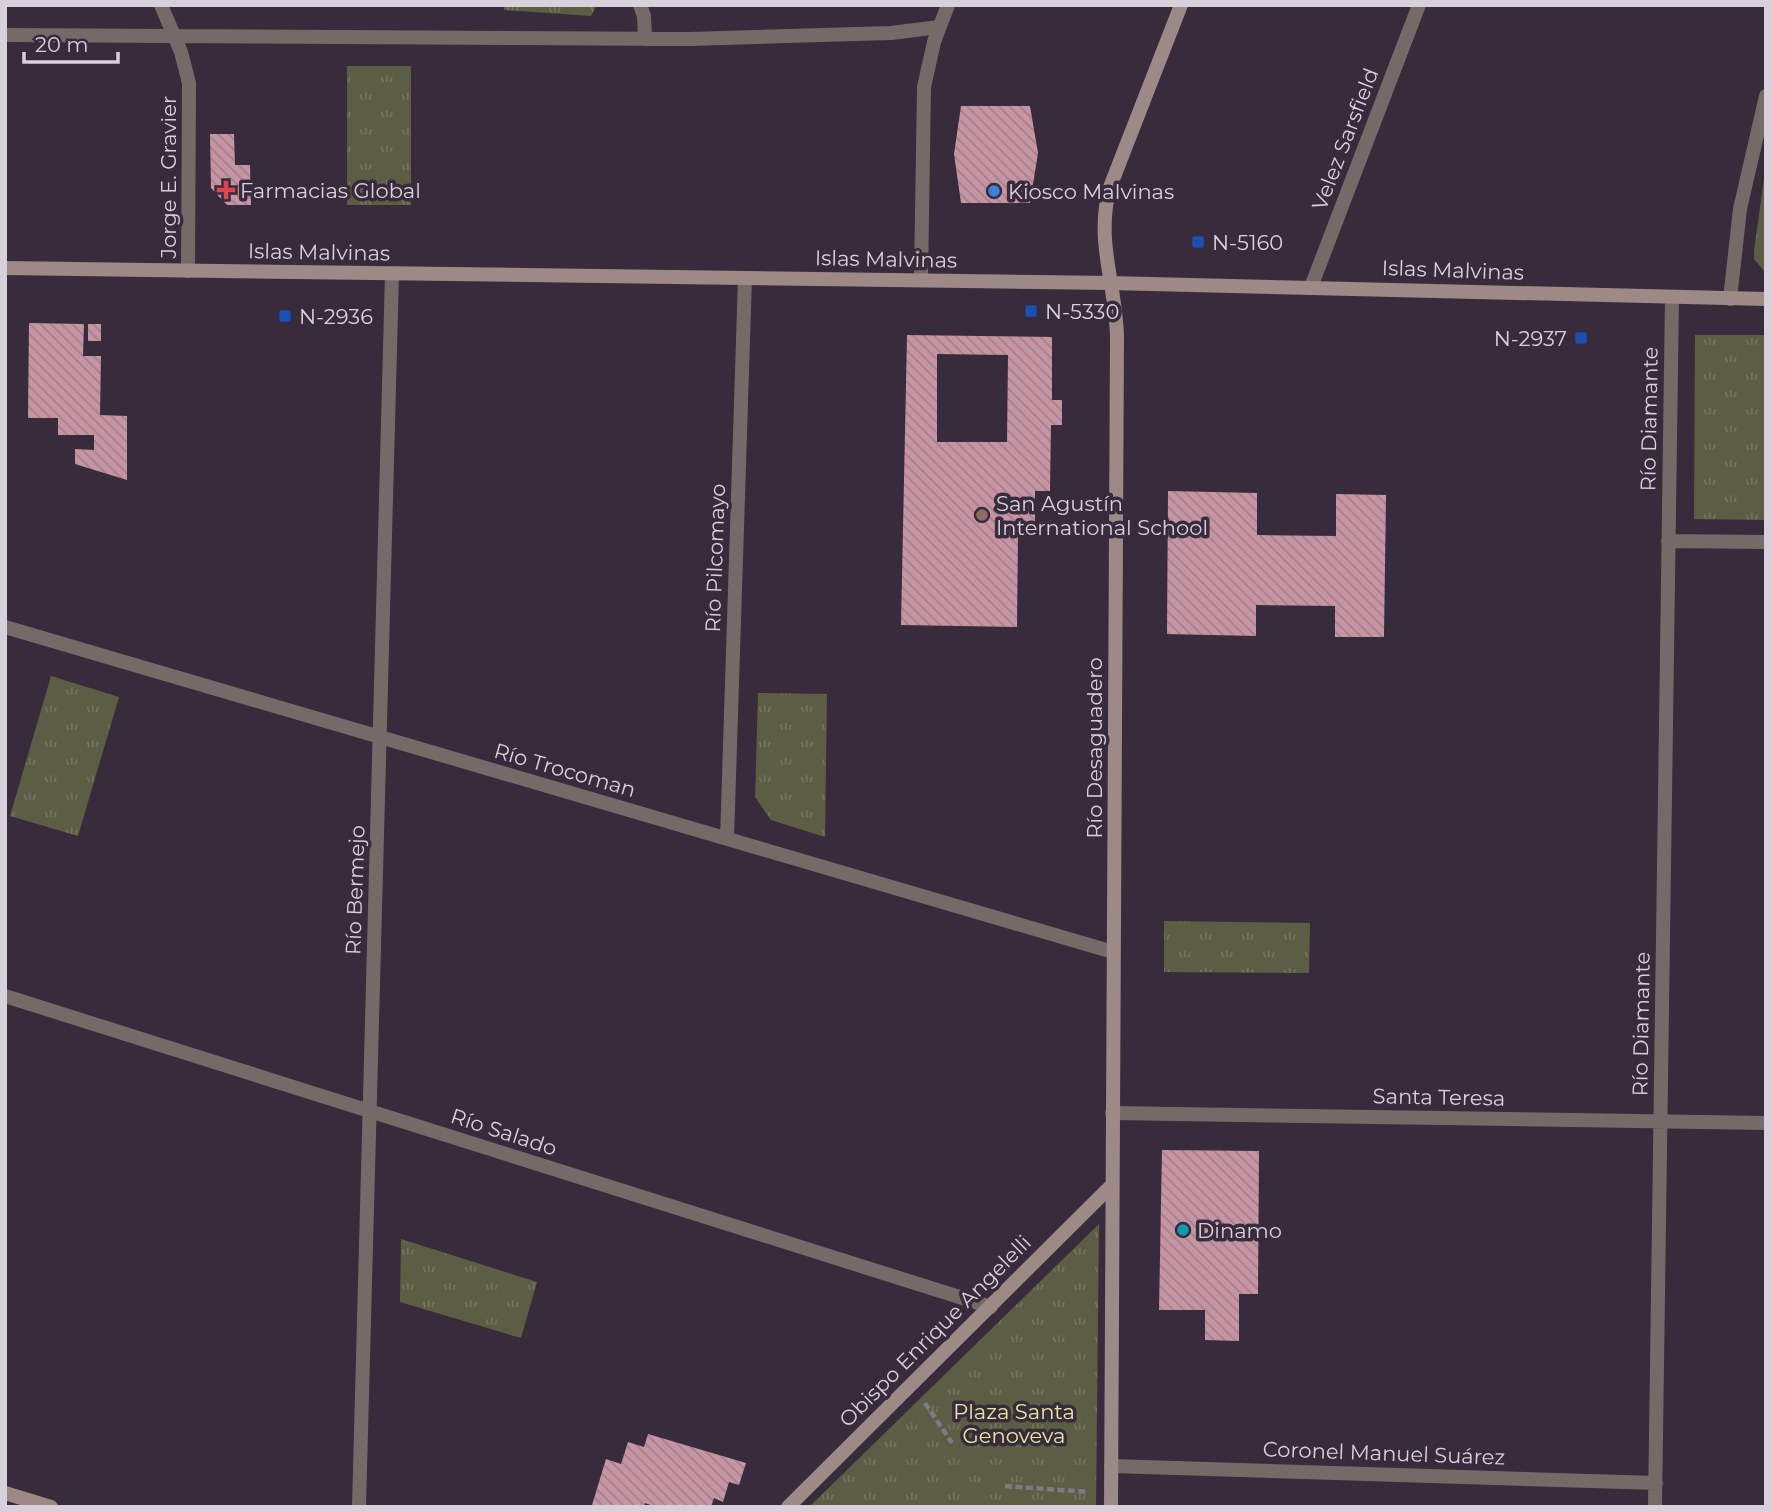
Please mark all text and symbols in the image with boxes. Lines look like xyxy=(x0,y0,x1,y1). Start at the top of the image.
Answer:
scale bar xyxy=(24,21,119,65)
text: 20 m xyxy=(35,32,89,57)
street label: Velez Sarsfield xyxy=(1306,65,1384,213)
street label: Jorge E. Gravier xyxy=(156,96,181,259)
place label: Farmacias Global xyxy=(240,178,421,203)
place label: Kiosco Malvinas xyxy=(1008,179,1174,204)
marker: Farmacias Global xyxy=(218,182,234,198)
marker: Kiosco Malvinas xyxy=(986,183,1002,199)
place label: N-5160 xyxy=(1212,230,1283,255)
marker: N-5160 xyxy=(1190,234,1206,250)
street label: Islas Malvinas xyxy=(248,238,390,266)
street label: Islas Malvinas xyxy=(815,245,957,273)
street label: Islas Malvinas xyxy=(1381,255,1525,285)
place label: N-5330 xyxy=(1045,299,1119,324)
marker: N-5330 xyxy=(1023,303,1039,319)
place label: N-2936 xyxy=(299,304,373,329)
marker: N-2936 xyxy=(277,308,293,324)
place label: N-2937 xyxy=(1494,326,1567,351)
marker: N-2937 xyxy=(1573,330,1589,346)
street label: Río Diamante xyxy=(1635,347,1663,491)
street label: Río Pilcomayo xyxy=(700,483,730,633)
place label: San Agustín International School xyxy=(996,491,1208,540)
marker: San Agustín International School xyxy=(974,507,990,523)
street label: Río Desaguadero xyxy=(1082,657,1107,839)
street label: Río Trocoman xyxy=(491,738,639,802)
street label: Río Bermejo xyxy=(340,825,370,955)
street label: Río Diamante xyxy=(1627,952,1655,1096)
street label: Santa Teresa xyxy=(1373,1083,1505,1111)
street label: Río Salado xyxy=(448,1103,560,1161)
place label: Dinamo xyxy=(1197,1218,1282,1243)
marker: Dinamo xyxy=(1175,1222,1191,1238)
street label: Obispo Enrique Angelelli xyxy=(834,1230,1036,1432)
park label: Plaza Santa Genoveva xyxy=(953,1399,1075,1448)
street label: Coronel Manuel Suárez xyxy=(1262,1436,1506,1470)

